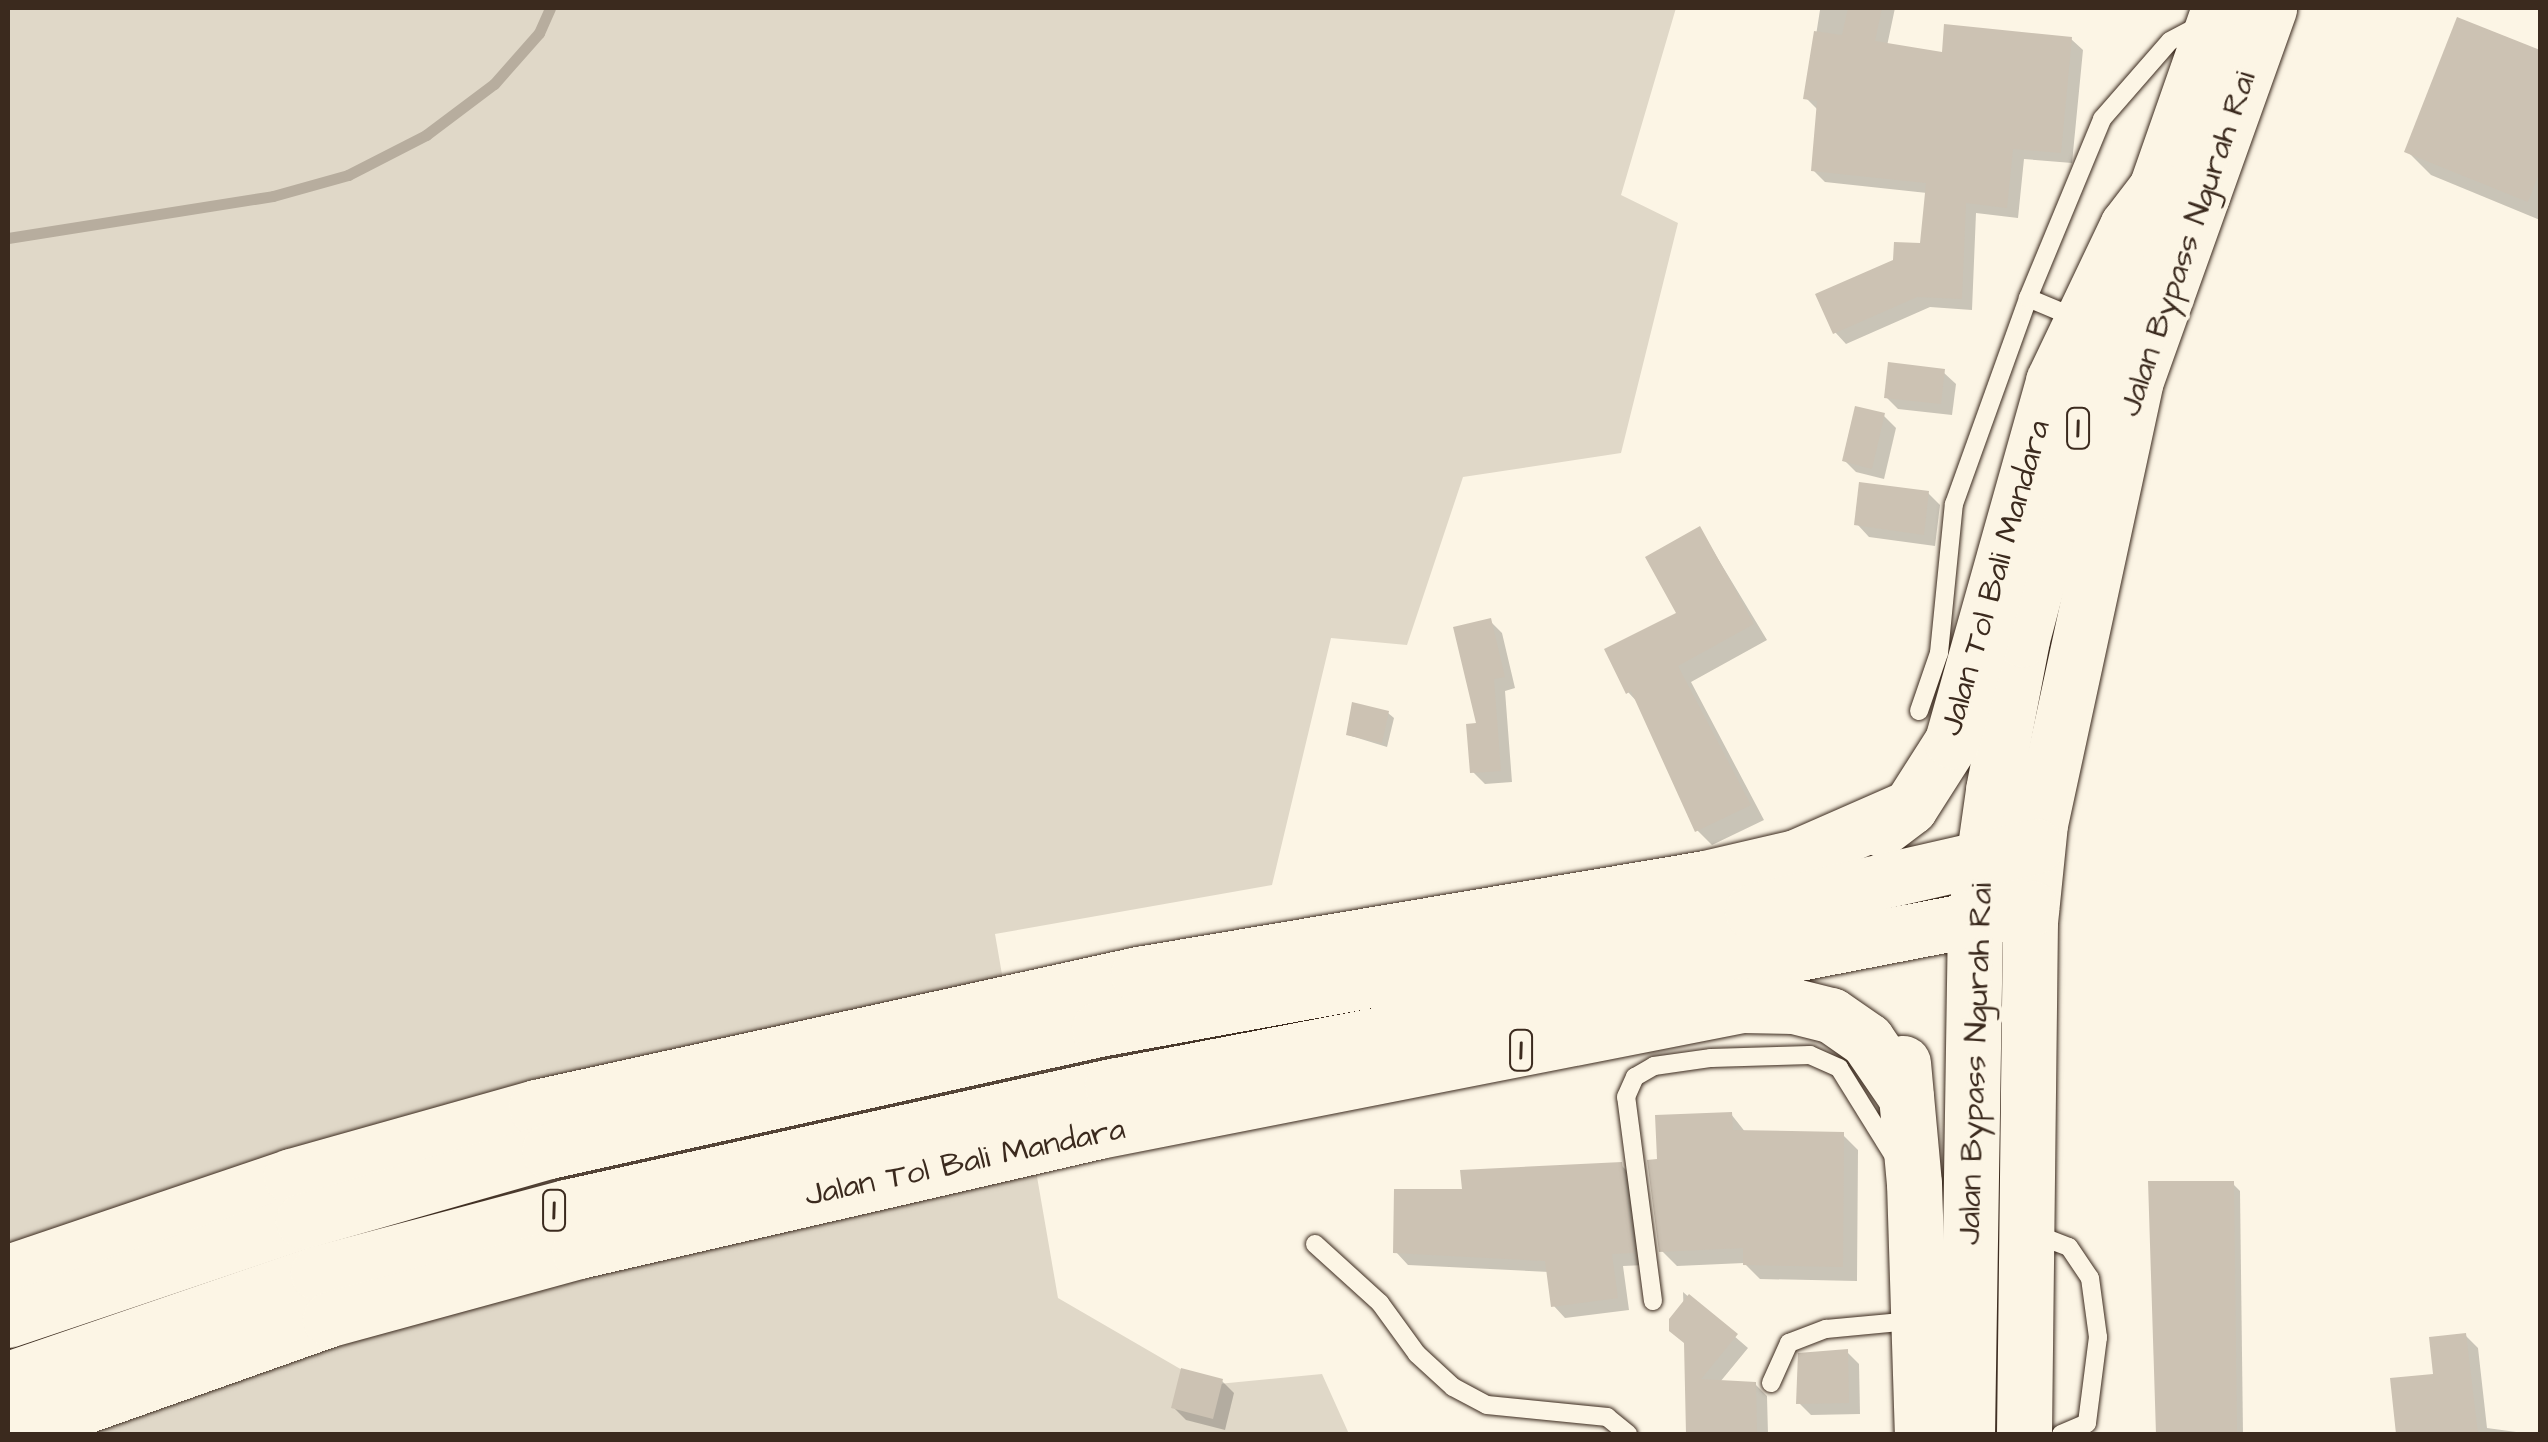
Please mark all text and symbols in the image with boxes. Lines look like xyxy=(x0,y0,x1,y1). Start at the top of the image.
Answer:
street label: Jalan Bypass Ngurah Rai xyxy=(2111,67,2265,421)
road number: 1 xyxy=(2066,403,2090,453)
street label: Jalan Tol Bali Mandara xyxy=(1933,416,2059,740)
street label: Jalan Bypass Ngurah Rai xyxy=(1950,882,2002,1246)
road number: 1 xyxy=(1508,1025,1534,1075)
street label: Jalan Tol Bali Mandara xyxy=(801,1110,1129,1216)
road number: 1 xyxy=(542,1185,566,1235)

